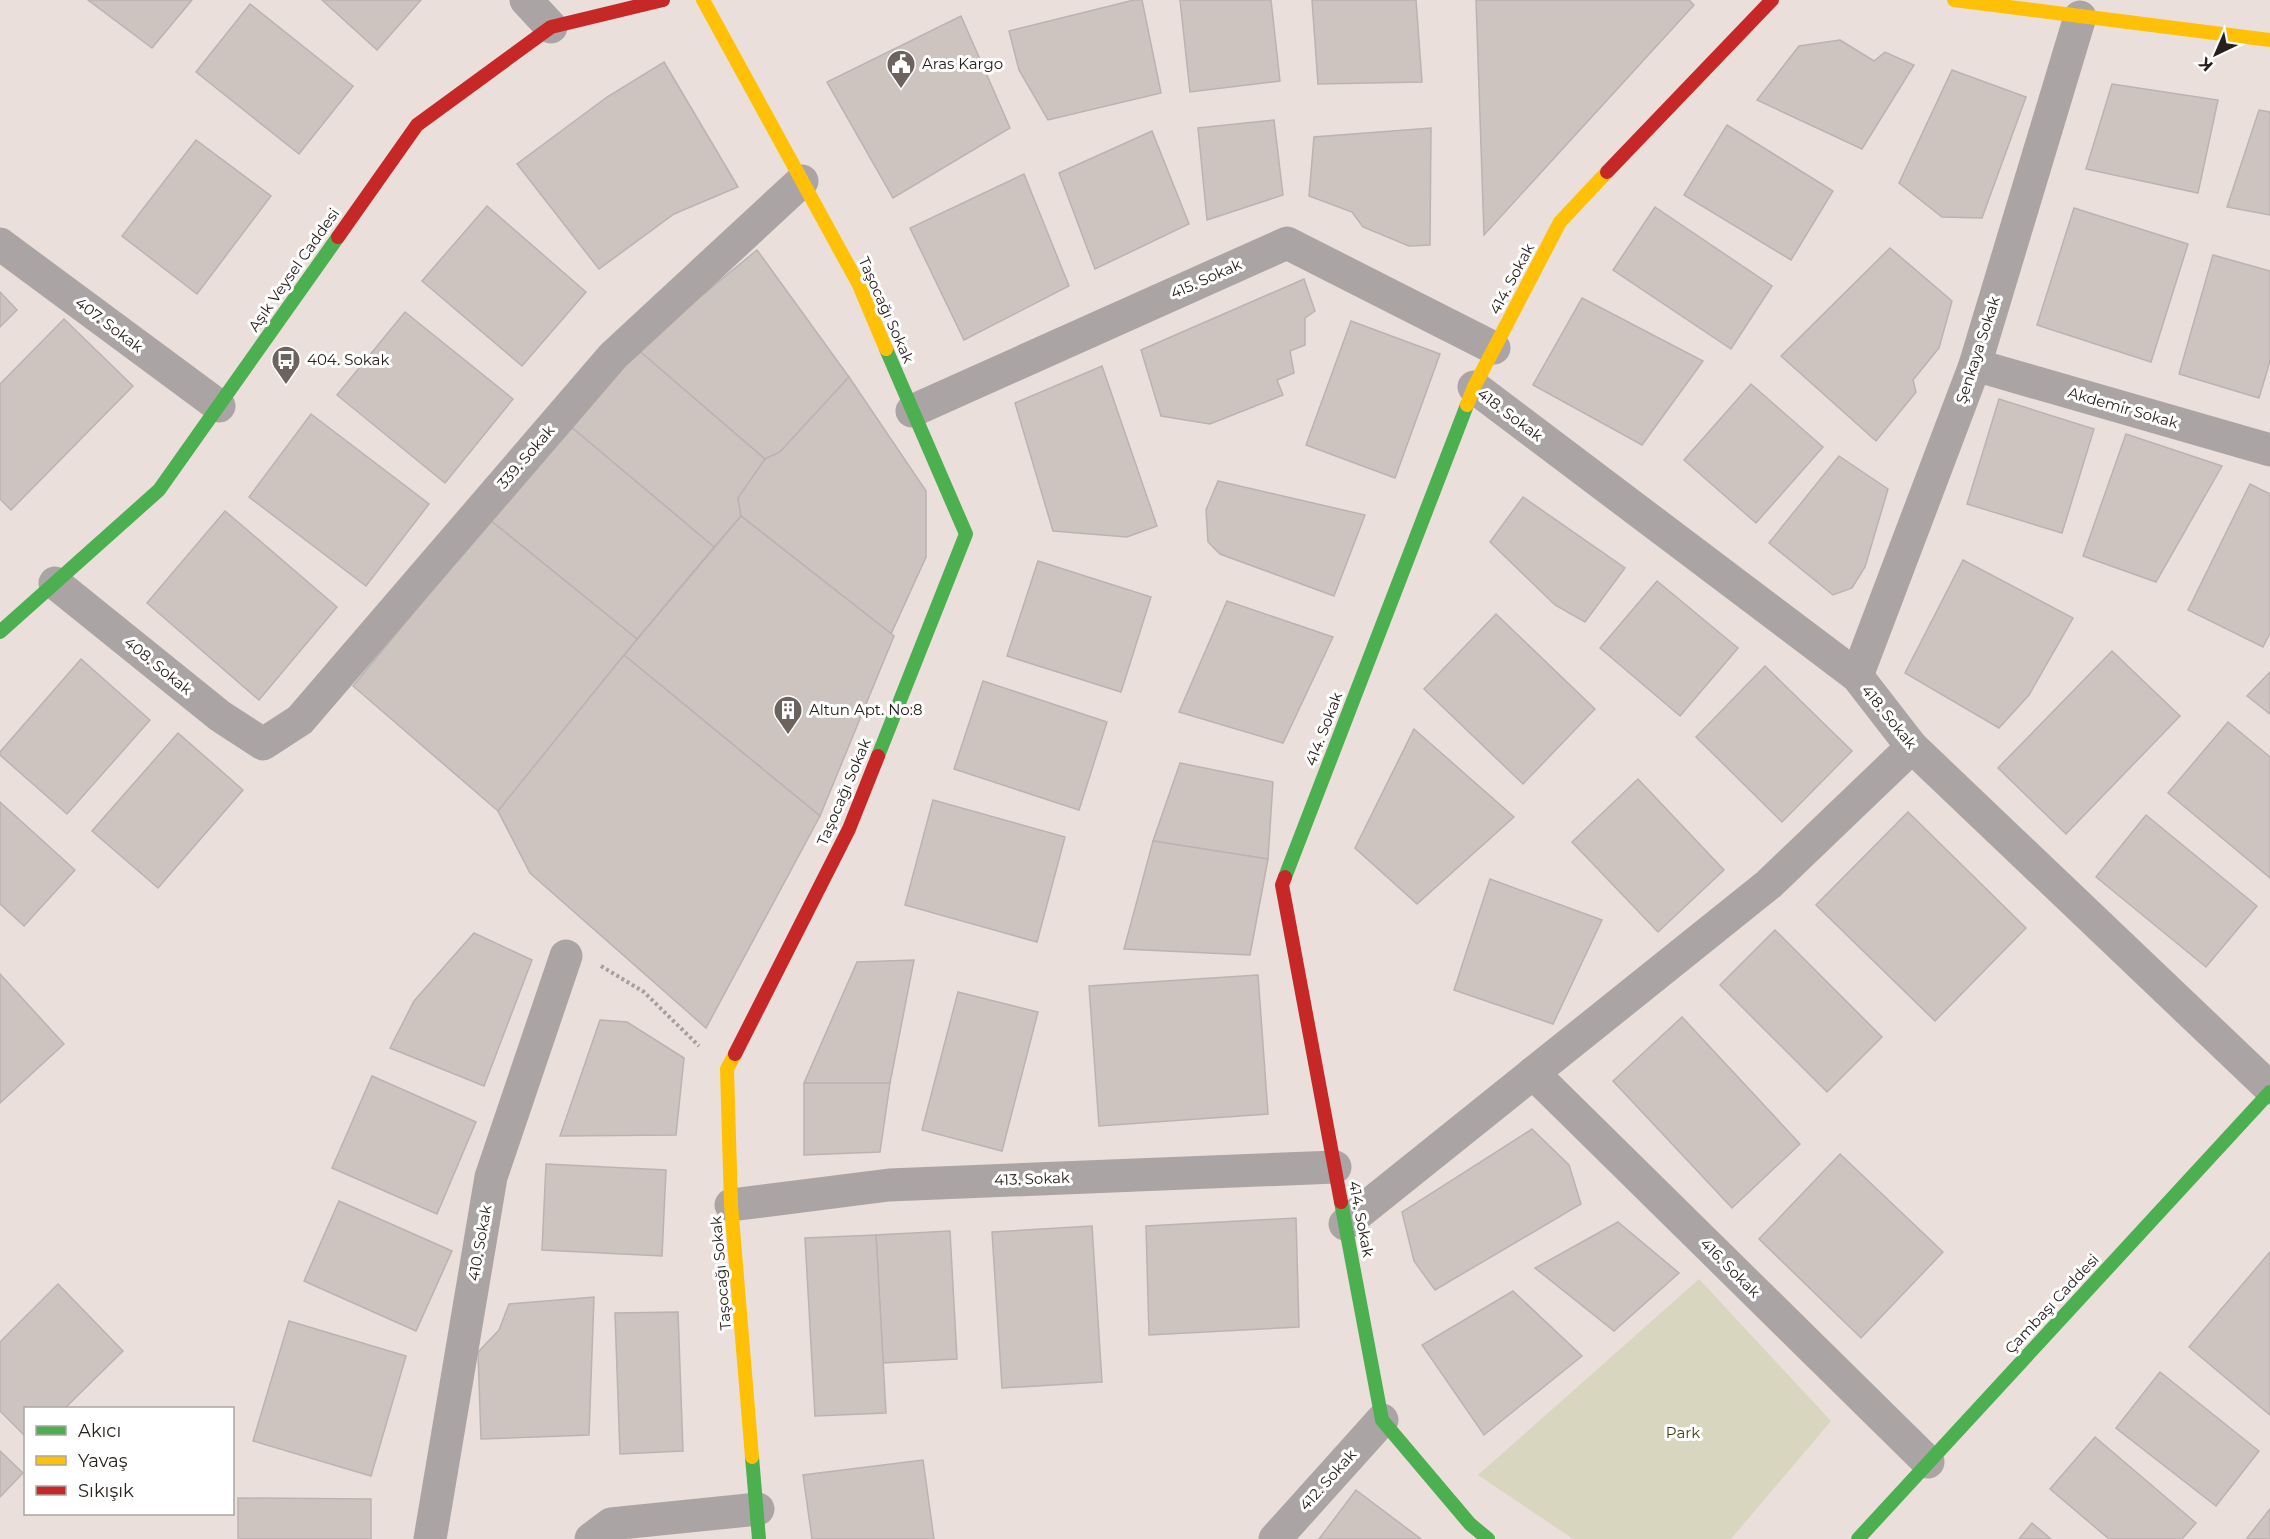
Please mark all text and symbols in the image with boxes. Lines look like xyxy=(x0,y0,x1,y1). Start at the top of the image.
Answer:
north arrow xyxy=(2186,24,2246,84)
public building icon: Aras Kargo xyxy=(885,48,917,90)
text: K xyxy=(2194,53,2217,75)
place label: Aras Kargo xyxy=(922,54,1003,73)
street label: Aşık Veysel Caddesi xyxy=(244,204,343,335)
street label: 414. Sokak xyxy=(1485,240,1538,317)
street label: Taşocağı Sokak xyxy=(854,254,918,366)
street label: 415. Sokak xyxy=(1167,254,1244,303)
street label: 407. Sokak xyxy=(72,293,147,356)
street label: Şenkaya Sokak xyxy=(1951,294,2004,406)
bus stop icon: 404. Sokak xyxy=(270,344,302,386)
place label: 404. Sokak xyxy=(307,350,389,369)
street label: Akdemir Sokak xyxy=(2066,383,2180,432)
street label: 418. Sokak xyxy=(1474,384,1547,445)
street label: 339. Sokak xyxy=(493,421,558,492)
street label: 408. Sokak xyxy=(120,632,196,699)
street label: 418. Sokak xyxy=(1858,681,1921,753)
street label: 414. Sokak xyxy=(1301,689,1346,768)
building icon: Altun Apt. No:8 xyxy=(772,694,804,736)
place label: Altun Apt. No:8 xyxy=(809,700,923,719)
street label: Taşocağı Sokak xyxy=(812,735,875,848)
street label: 413. Sokak xyxy=(994,1168,1070,1189)
street label: 414. Sokak xyxy=(1345,1179,1378,1259)
street label: 410. Sokak xyxy=(463,1203,496,1283)
street label: Taşocağı Sokak xyxy=(706,1215,735,1331)
street label: 416. Sokak xyxy=(1697,1234,1764,1301)
street label: Çambaşı Caddesi xyxy=(2000,1250,2103,1358)
legend xyxy=(24,1407,234,1515)
text: Akıcı xyxy=(78,1420,121,1442)
park label: Park xyxy=(1666,1423,1700,1442)
street label: 412. Sokak xyxy=(1295,1445,1360,1514)
text: Yavaş xyxy=(78,1450,128,1472)
text: Sıkışık xyxy=(78,1480,134,1502)

